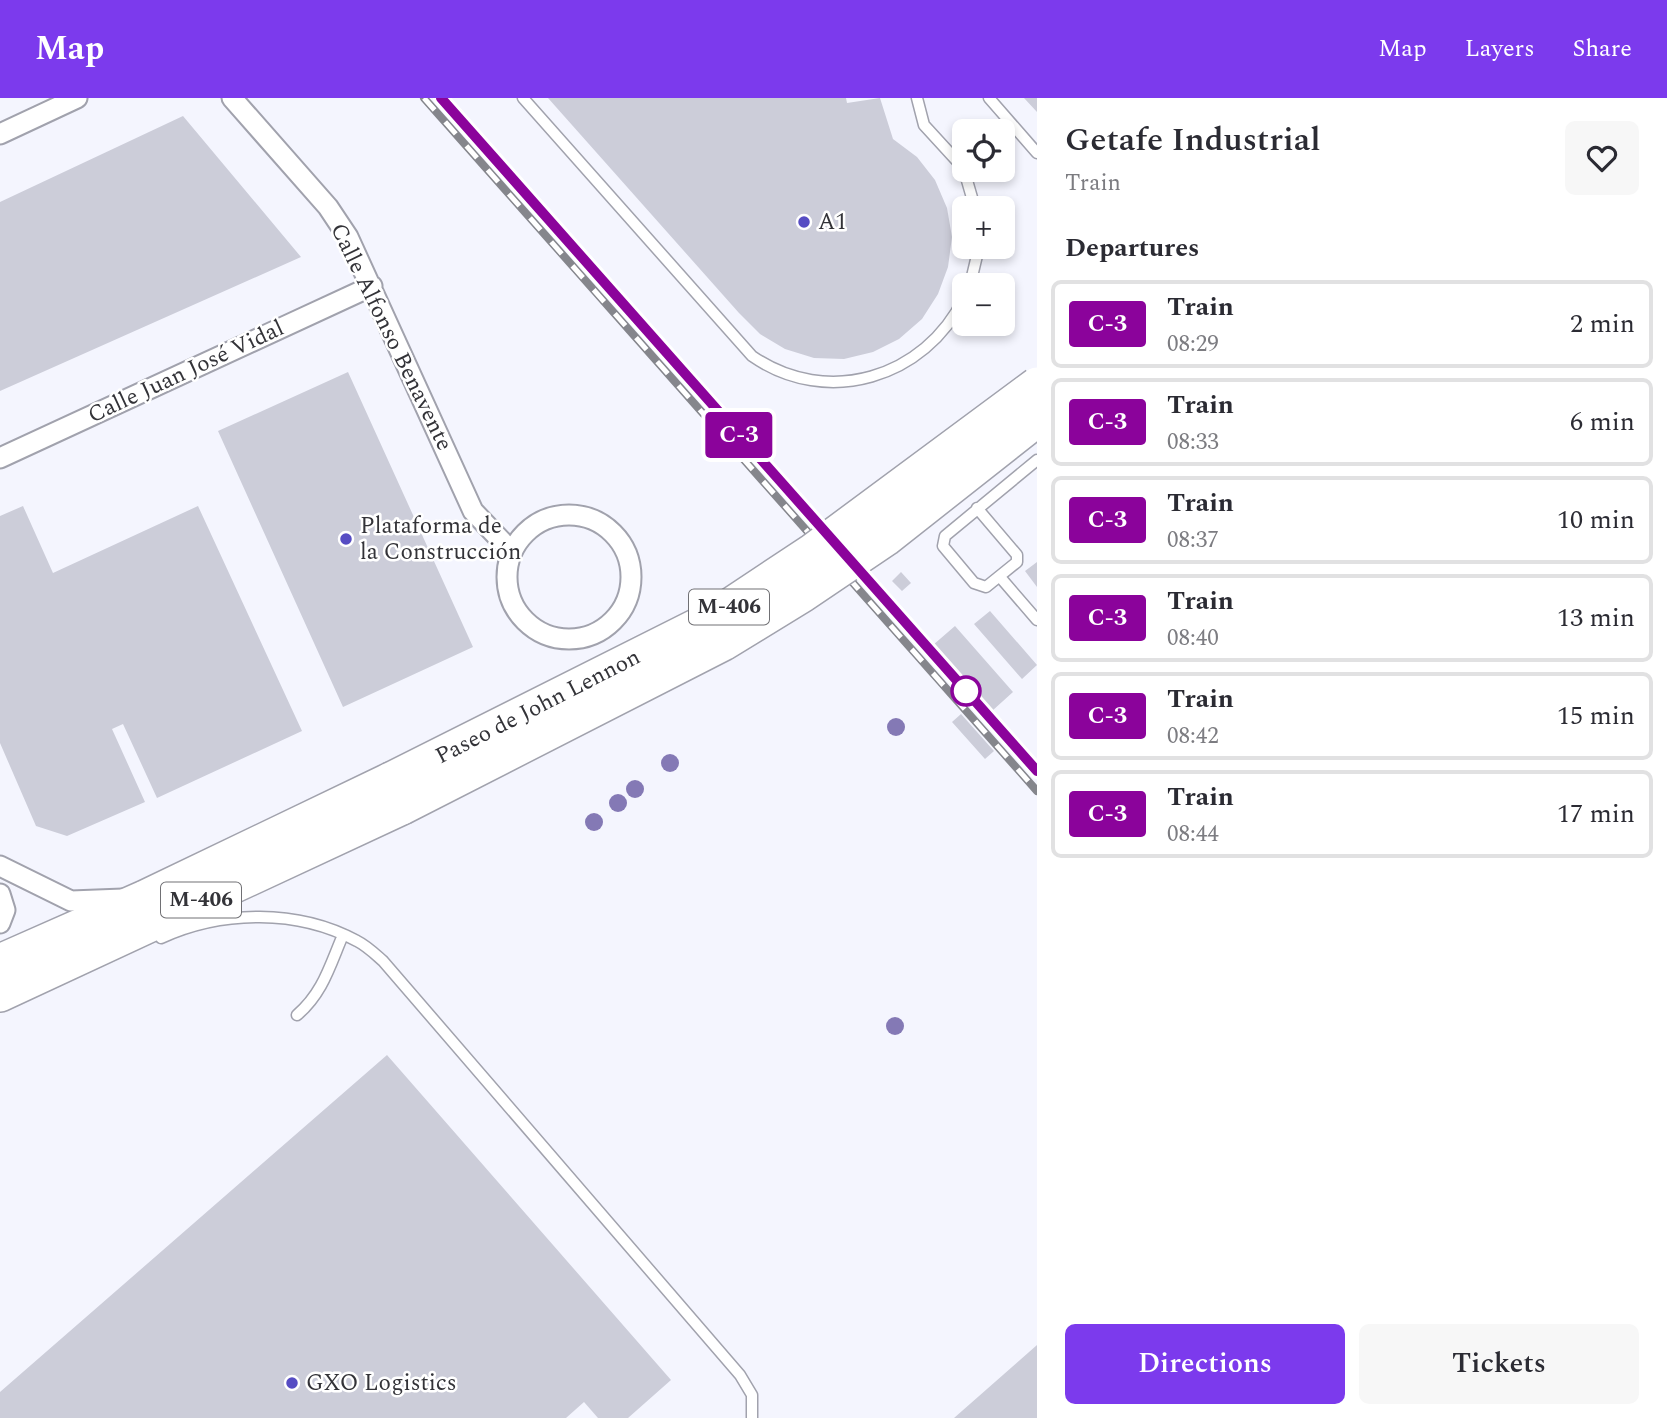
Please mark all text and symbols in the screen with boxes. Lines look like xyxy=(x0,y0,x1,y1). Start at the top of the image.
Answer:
text: Map xyxy=(35,24,104,74)
text: Map xyxy=(1378,31,1427,67)
text: Layers xyxy=(1465,31,1535,67)
text: Share xyxy=(1573,31,1632,67)
text: Getafe Industrial xyxy=(1065,115,1321,165)
map controls xyxy=(952,119,1015,336)
button: locate xyxy=(952,119,1015,182)
button: heart xyxy=(1565,121,1639,195)
text: Train xyxy=(1065,166,1121,201)
button: + xyxy=(952,196,1015,259)
place label: A1 xyxy=(818,205,847,240)
marker: A1 xyxy=(796,214,812,230)
street label: Calle Alfonso Benavente xyxy=(321,217,461,457)
text: Departures xyxy=(1065,228,1199,268)
button: − xyxy=(952,273,1015,336)
text: Train xyxy=(1167,287,1234,327)
text: 2 min xyxy=(1570,304,1635,344)
text: C-3 xyxy=(1088,306,1127,342)
street label: Calle Juan José Vidal xyxy=(82,311,290,433)
text: 08:29 xyxy=(1167,327,1219,362)
text: Train xyxy=(1167,385,1234,425)
text: 6 min xyxy=(1570,402,1635,442)
text: C-3 xyxy=(1088,404,1127,440)
line badge: C-3 xyxy=(699,412,779,458)
text: C-3 xyxy=(719,417,759,453)
text: 08:33 xyxy=(1167,425,1219,460)
text: Train xyxy=(1167,483,1234,523)
text: 10 min xyxy=(1557,500,1635,540)
text: C-3 xyxy=(1088,502,1127,538)
place label: Plataforma de la Construcción xyxy=(360,509,521,570)
text: 08:37 xyxy=(1167,523,1219,558)
marker: Plataforma de la Construcción xyxy=(338,531,354,547)
text: Train xyxy=(1167,581,1234,621)
road number: M-406 xyxy=(689,589,769,624)
text: 13 min xyxy=(1557,598,1635,638)
text: C-3 xyxy=(1088,600,1127,636)
text: 08:40 xyxy=(1167,621,1219,656)
street label: Paseo de John Lennon xyxy=(429,640,647,774)
unlabelled marker xyxy=(951,676,981,706)
text: Train xyxy=(1167,679,1234,719)
text: 15 min xyxy=(1557,696,1635,736)
text: C-3 xyxy=(1088,698,1127,734)
text: 08:42 xyxy=(1167,719,1219,754)
text: Train xyxy=(1167,777,1234,817)
text: 17 min xyxy=(1557,794,1635,834)
text: C-3 xyxy=(1088,796,1127,832)
text: 08:44 xyxy=(1167,817,1219,852)
road number: M-406 xyxy=(161,882,241,918)
button: Directions xyxy=(1065,1324,1345,1404)
button: Tickets xyxy=(1359,1324,1639,1404)
place label: GXO Logistics xyxy=(306,1366,457,1401)
marker: GXO Logistics xyxy=(284,1375,300,1391)

